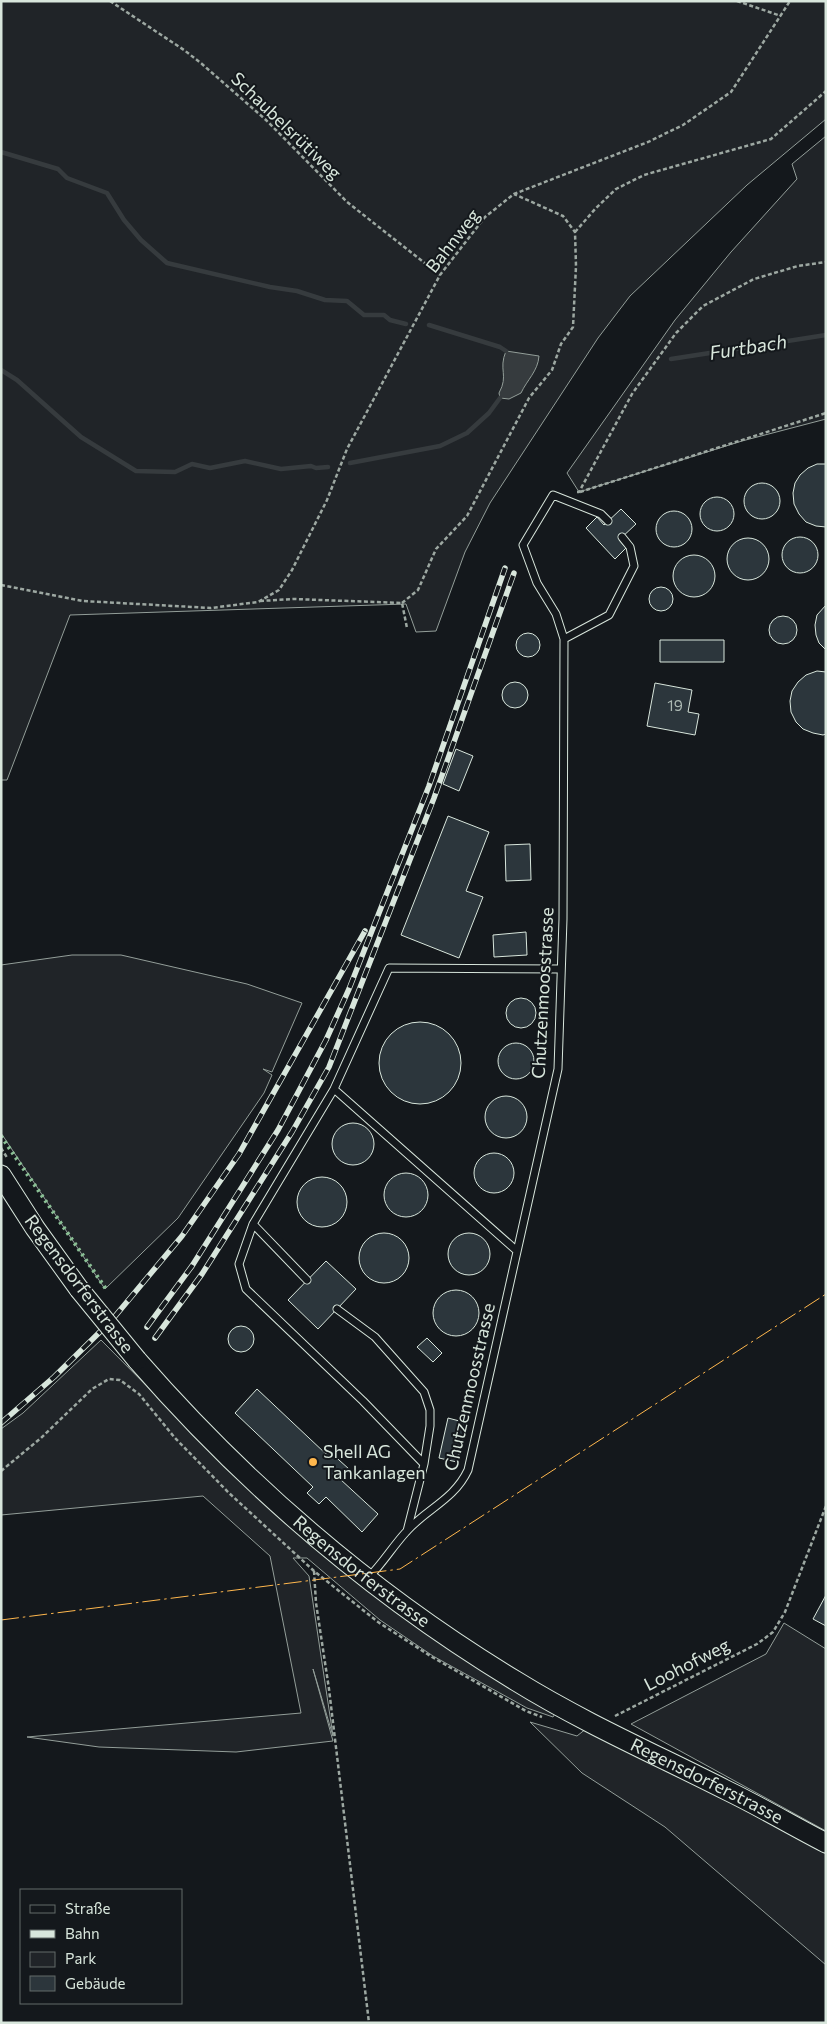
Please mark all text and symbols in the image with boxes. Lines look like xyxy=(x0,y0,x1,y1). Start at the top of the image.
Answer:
street label: Schaubelsrütiweg xyxy=(227,67,347,184)
street label: Bahnweg xyxy=(421,204,484,277)
water label: Furtbach xyxy=(708,329,788,364)
house number: 19 xyxy=(667,696,683,714)
street label: Chutzenmoosstrasse xyxy=(527,907,557,1079)
street label: Regensdorferstrasse xyxy=(21,1210,139,1357)
street label: Chutzenmoosstrasse xyxy=(439,1301,499,1473)
place label: Shell AG Tankanlagen xyxy=(323,1440,426,1483)
marker: Shell AG Tankanlagen xyxy=(307,1456,319,1468)
street label: Regensdorferstrasse xyxy=(289,1510,435,1631)
street label: Loohofweg xyxy=(640,1633,733,1695)
street label: Regensdorferstrasse xyxy=(627,1733,787,1828)
legend xyxy=(20,1889,182,2004)
text: Straße xyxy=(65,1899,111,1917)
text: Bahn xyxy=(65,1924,100,1942)
text: Park xyxy=(65,1949,96,1967)
text: Gebäude xyxy=(65,1974,126,1992)

